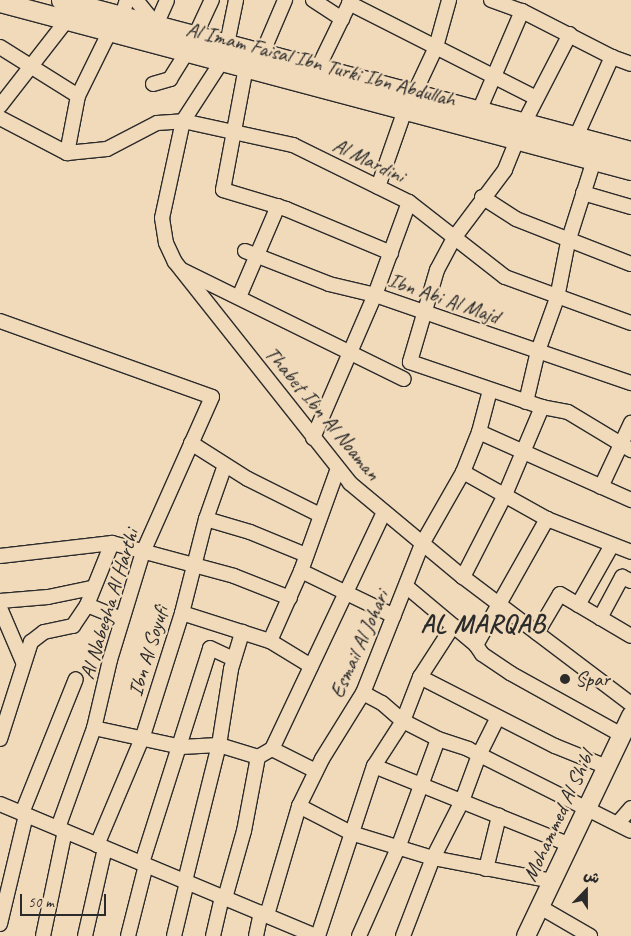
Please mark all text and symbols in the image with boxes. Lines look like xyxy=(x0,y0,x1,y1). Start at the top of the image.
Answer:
street label: Al Imam Faisal Ibn Turki Ibn Abdullah xyxy=(184,16,458,112)
street label: Al Mardini xyxy=(329,132,409,188)
street label: Ibn Abi Al Majd xyxy=(385,267,503,329)
street label: Thabet Ibn Al Noaman xyxy=(260,341,386,485)
street label: Al Nabegha Al Harthi xyxy=(74,526,144,682)
street label: Esmail Al Johari xyxy=(324,586,394,702)
street label: Ibn Al Soyufi xyxy=(122,603,174,699)
district label: AL MARQAB xyxy=(419,608,547,640)
place label: Spar xyxy=(575,666,610,692)
marker: Spar xyxy=(559,673,571,685)
street label: Mohammed Al Shibl xyxy=(517,746,599,886)
north arrow xyxy=(561,866,611,916)
text: ش xyxy=(581,866,602,887)
scale bar xyxy=(22,884,109,916)
text: 50 m xyxy=(28,893,54,912)

